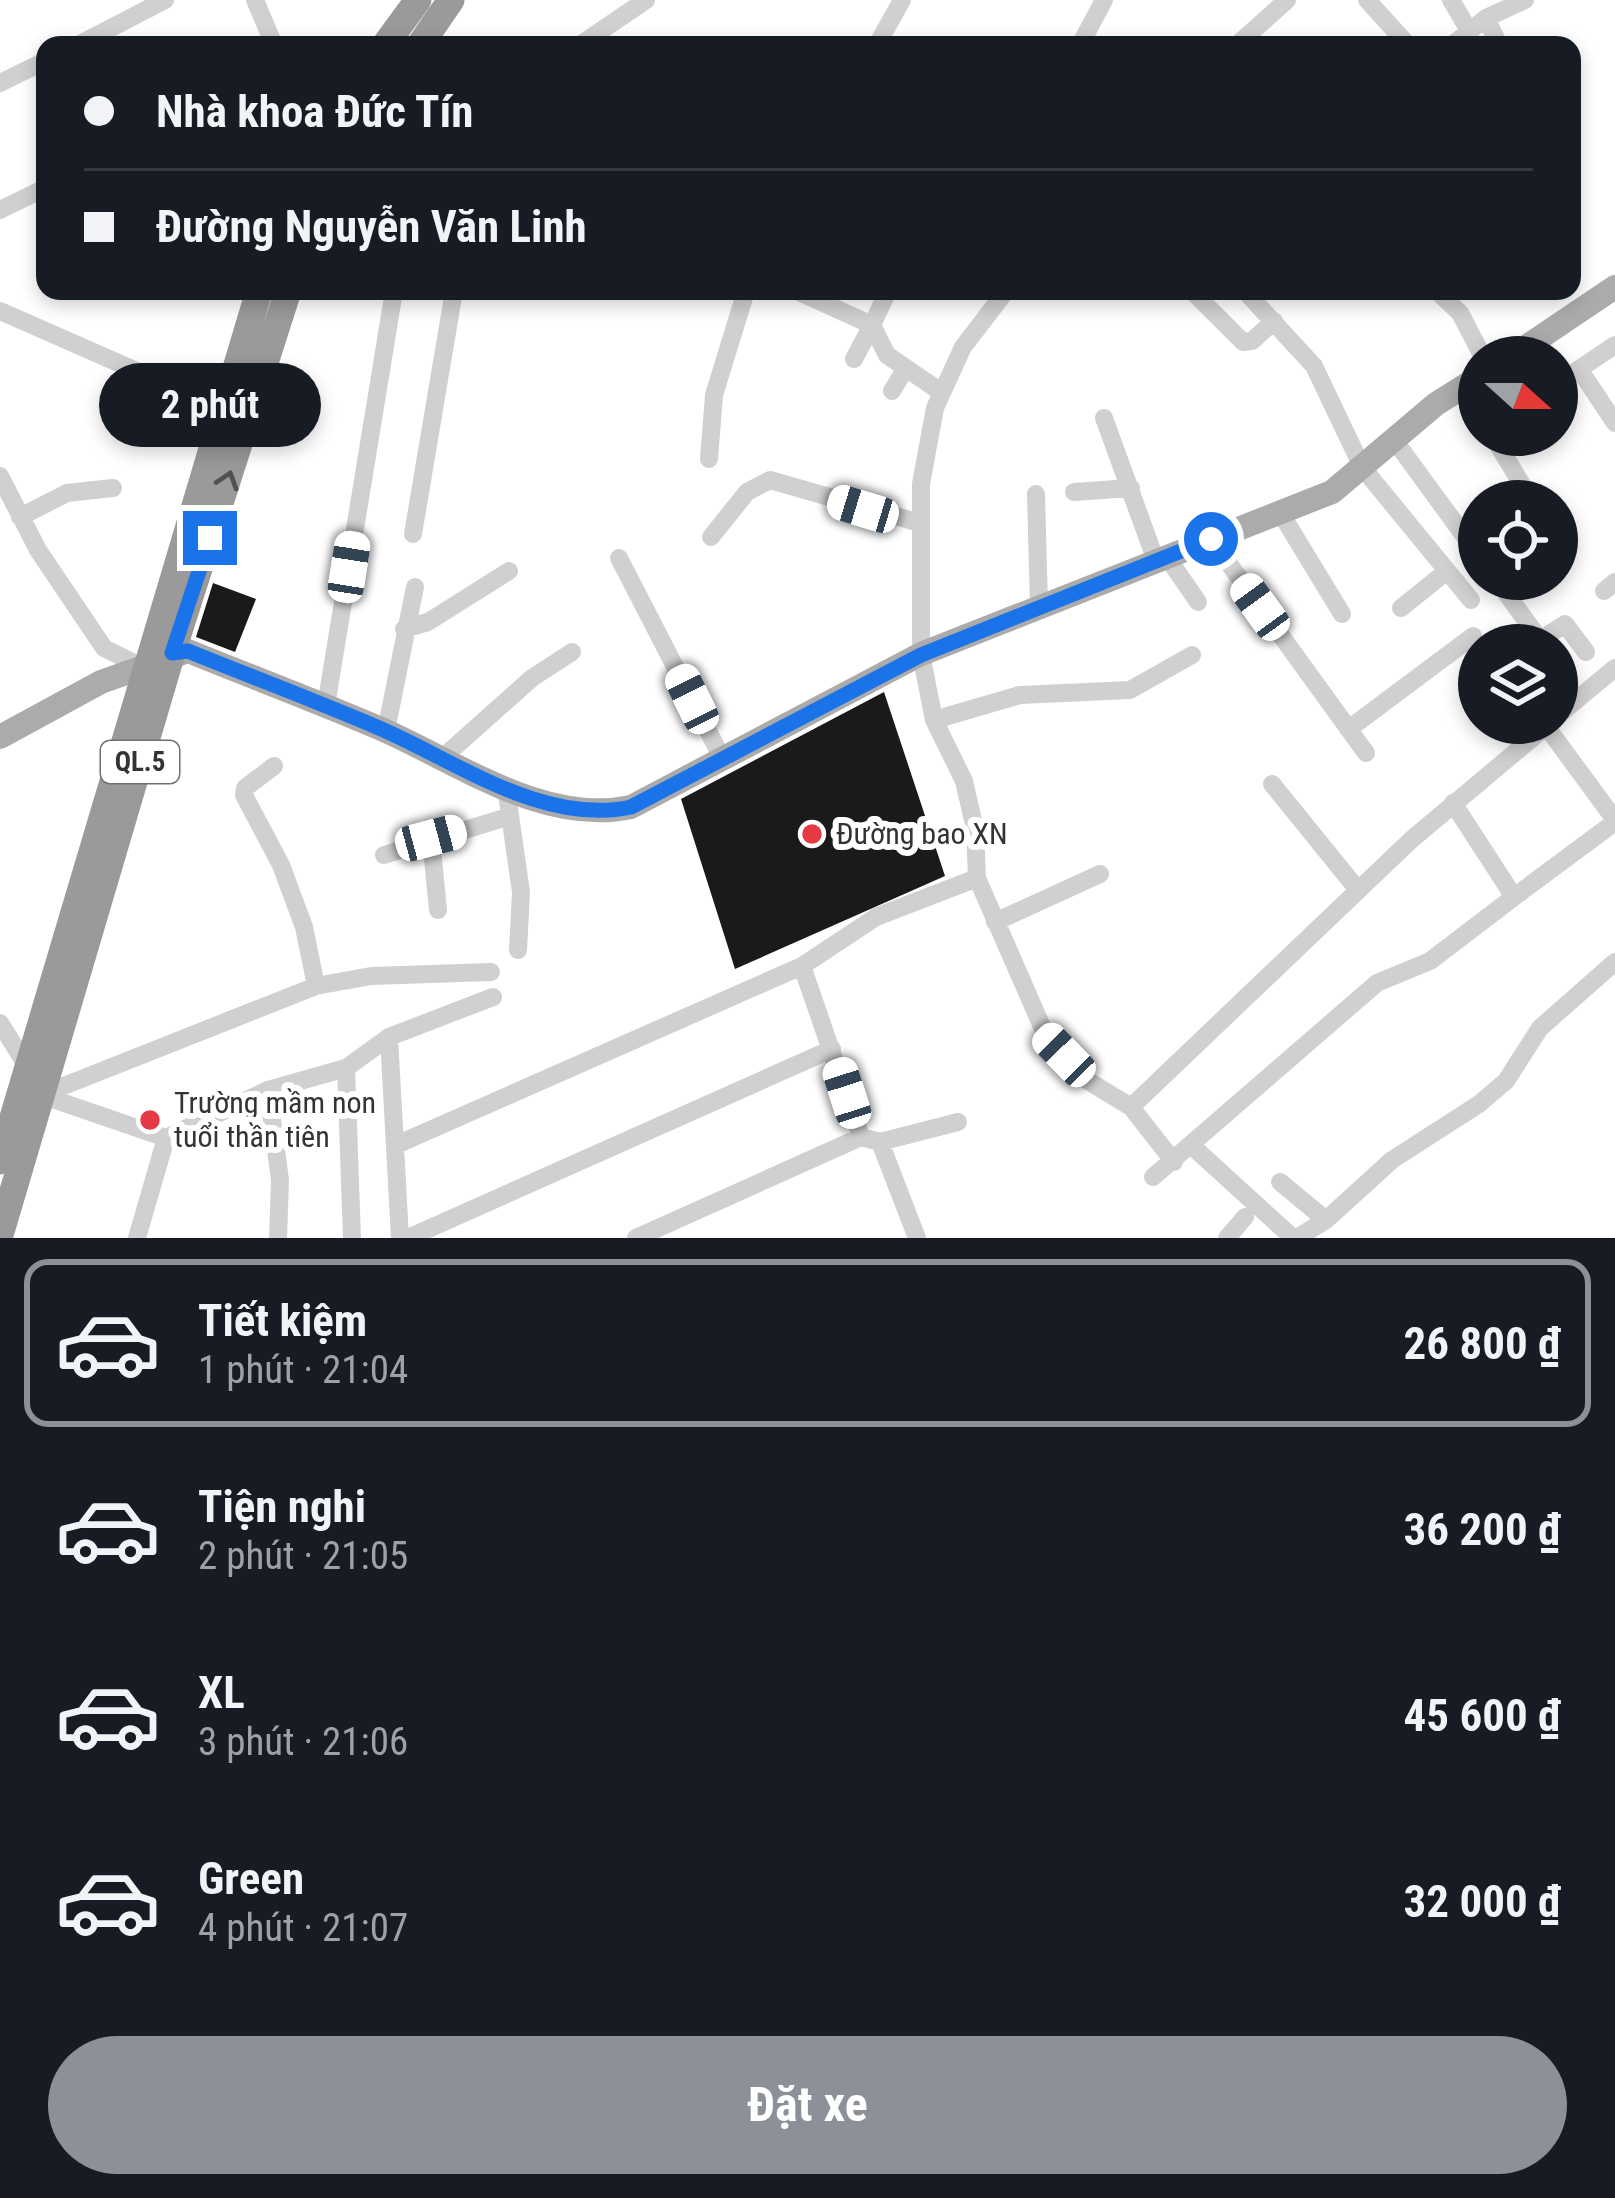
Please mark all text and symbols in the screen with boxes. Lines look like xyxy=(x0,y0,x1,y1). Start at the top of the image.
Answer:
text: Nhà khoa Đức Tín xyxy=(156,85,473,138)
text: Đường Nguyễn Văn Linh xyxy=(156,200,587,253)
north arrow xyxy=(1458,336,1578,456)
map controls xyxy=(1458,336,1578,744)
callout: 2 phút xyxy=(99,364,321,448)
text: 2 phút xyxy=(161,382,259,428)
one-way arrow xyxy=(214,470,239,491)
button: locate xyxy=(1458,480,1578,600)
car xyxy=(823,481,903,537)
route end xyxy=(183,511,237,565)
route start xyxy=(1184,512,1238,566)
car xyxy=(326,529,372,605)
car xyxy=(1224,567,1296,647)
button: layers xyxy=(1458,624,1578,744)
car xyxy=(660,659,724,739)
road number: QL.5 xyxy=(101,741,179,783)
car xyxy=(392,811,470,865)
place label: Đường bao XN xyxy=(836,816,1008,851)
marker: Đường bao XN xyxy=(799,821,825,847)
car xyxy=(1026,1017,1102,1093)
car xyxy=(819,1053,875,1133)
place label: Trường mầm non tuổi thần tiên xyxy=(174,1085,376,1154)
marker: Trường mầm non tuổi thần tiên xyxy=(137,1107,163,1133)
icon: car xyxy=(54,1289,162,1397)
text: Tiết kiệm xyxy=(198,1294,367,1347)
text: 26 800 ₫ xyxy=(1404,1317,1561,1370)
text: 1 phút · 21:04 xyxy=(198,1347,408,1393)
icon: car xyxy=(54,1475,162,1583)
text: Tiện nghi xyxy=(198,1480,366,1533)
text: 36 200 ₫ xyxy=(1404,1503,1561,1556)
text: 2 phút · 21:05 xyxy=(198,1533,408,1579)
icon: car xyxy=(54,1661,162,1769)
text: XL xyxy=(198,1666,245,1719)
text: 45 600 ₫ xyxy=(1404,1689,1561,1742)
text: 3 phút · 21:06 xyxy=(198,1719,408,1765)
icon: car xyxy=(54,1847,162,1955)
text: Green xyxy=(198,1852,304,1905)
text: 32 000 ₫ xyxy=(1404,1875,1561,1928)
text: 4 phút · 21:07 xyxy=(198,1905,408,1951)
button: Đặt xe xyxy=(48,2036,1567,2174)

